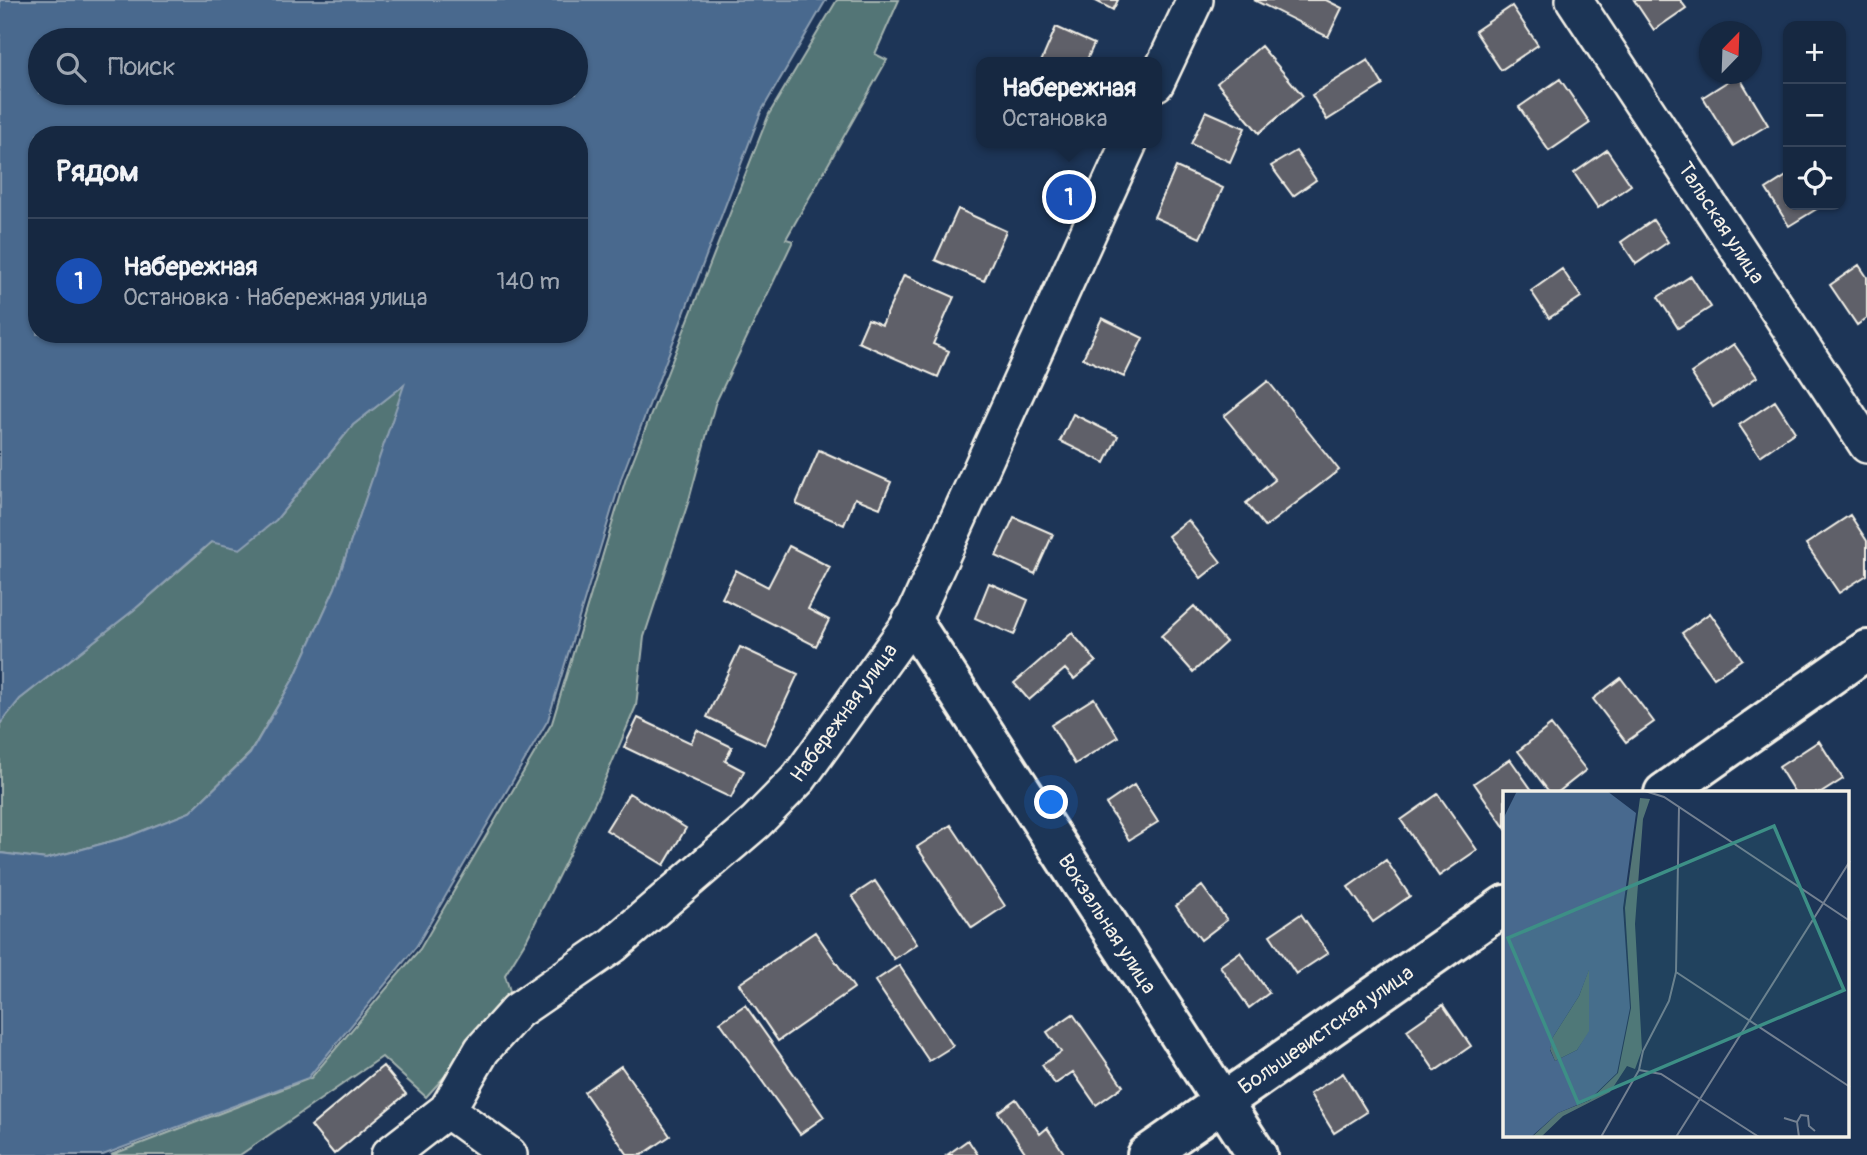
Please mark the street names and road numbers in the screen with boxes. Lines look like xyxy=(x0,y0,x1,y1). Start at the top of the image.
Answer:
street label: Тальская улица xyxy=(1672,157,1770,289)
street label: Набережная улица xyxy=(784,638,904,788)
street label: Вокзальная улица xyxy=(1052,849,1162,999)
street label: Большевистская улица xyxy=(1233,959,1419,1101)

